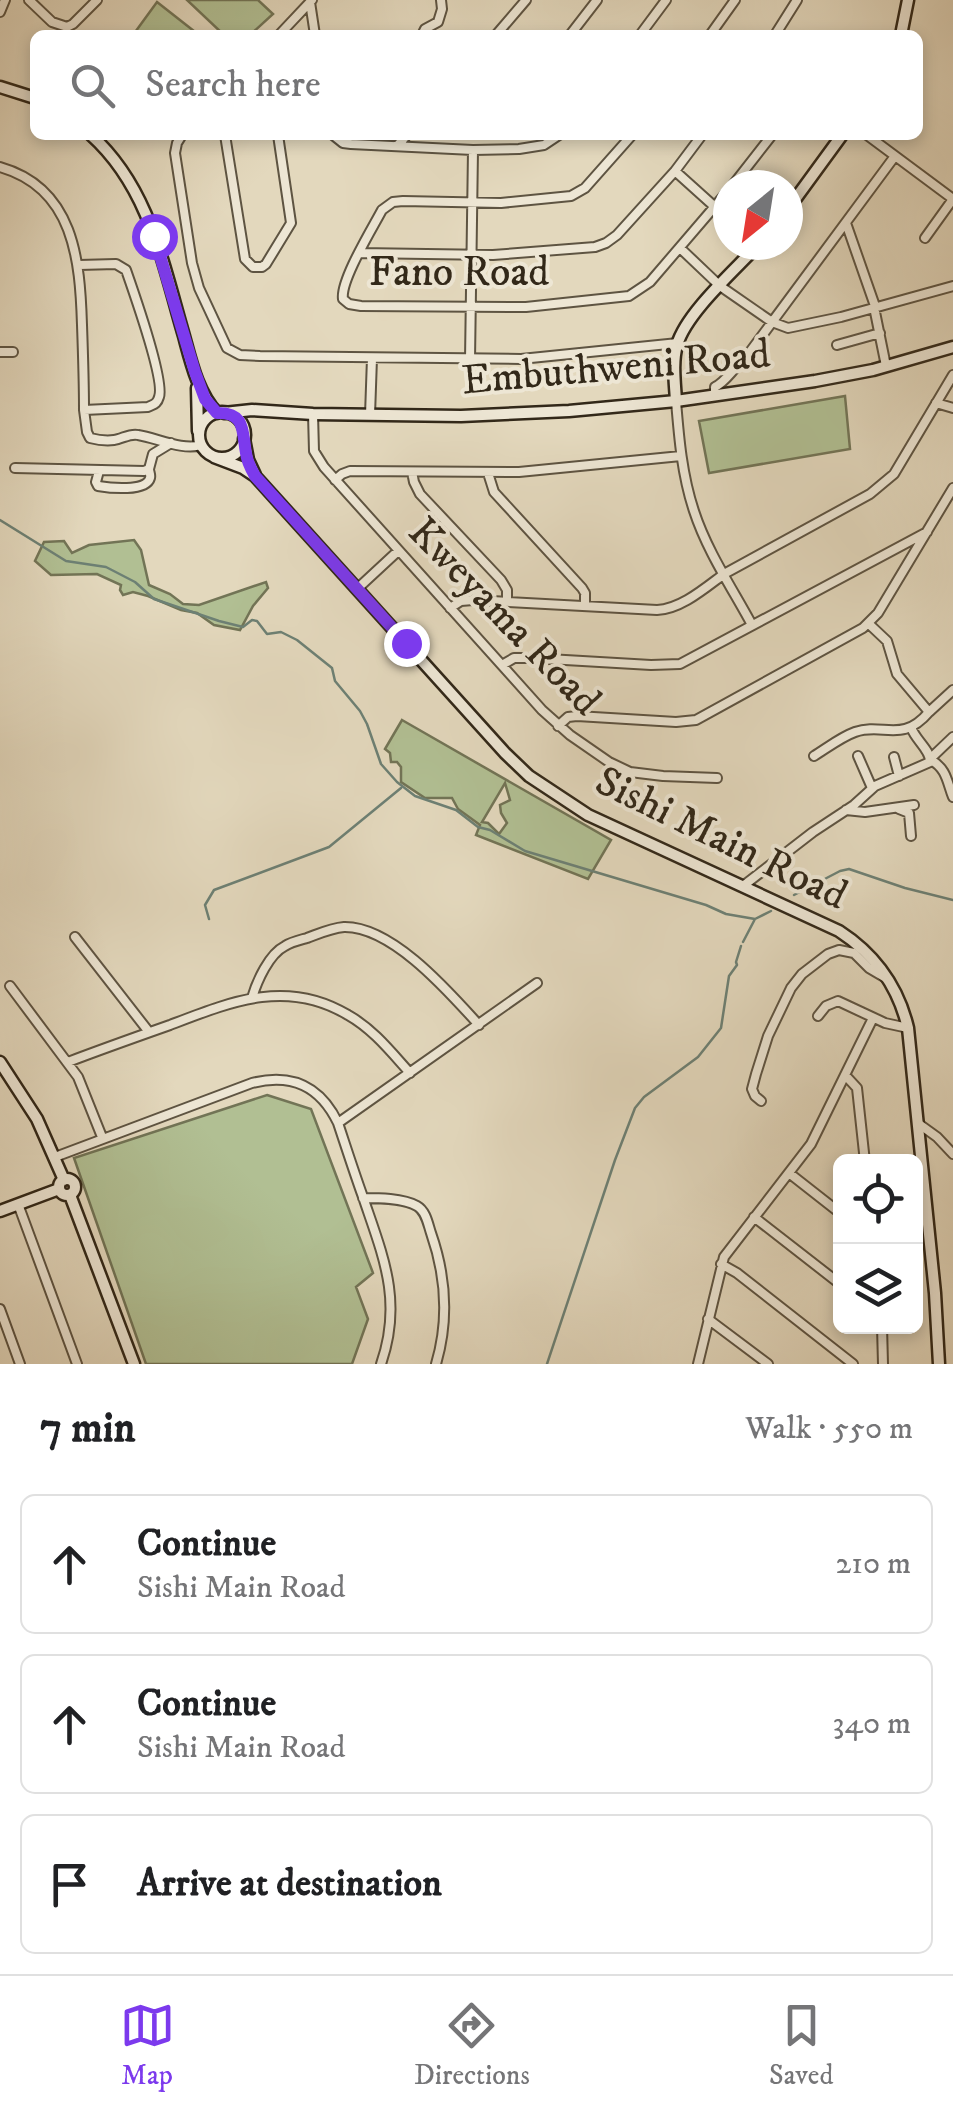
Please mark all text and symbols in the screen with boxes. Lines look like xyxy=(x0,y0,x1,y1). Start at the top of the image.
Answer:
search box xyxy=(30,30,923,140)
icon: search xyxy=(65,58,120,113)
text: Search here xyxy=(145,61,321,109)
north arrow xyxy=(713,170,803,260)
route start xyxy=(132,214,178,260)
street label: Fano Road xyxy=(369,247,549,299)
street label: Embuthweni Road xyxy=(460,329,772,407)
street label: Kweyama Road xyxy=(397,507,612,727)
route end xyxy=(384,621,430,667)
street label: Sishi Main Road xyxy=(587,756,855,922)
map controls xyxy=(833,1154,923,1334)
button: locate xyxy=(833,1154,923,1244)
button: layers xyxy=(833,1244,923,1334)
text: 7 min xyxy=(40,1403,135,1455)
text: Walk · 550 m xyxy=(745,1409,913,1449)
text: Continue xyxy=(137,1520,276,1568)
icon: ahead xyxy=(42,1537,97,1592)
text: 210 m xyxy=(836,1544,911,1584)
text: Sishi Main Road xyxy=(137,1568,346,1608)
text: Continue xyxy=(137,1680,276,1728)
icon: ahead xyxy=(42,1697,97,1752)
text: 340 m xyxy=(833,1704,911,1744)
text: Sishi Main Road xyxy=(137,1728,346,1768)
icon: arrive xyxy=(42,1857,97,1912)
text: Arrive at destination xyxy=(137,1860,442,1908)
tab: Map xyxy=(120,1998,175,2093)
tab: Directions xyxy=(414,1998,530,2093)
tab: Saved xyxy=(769,1998,833,2093)

